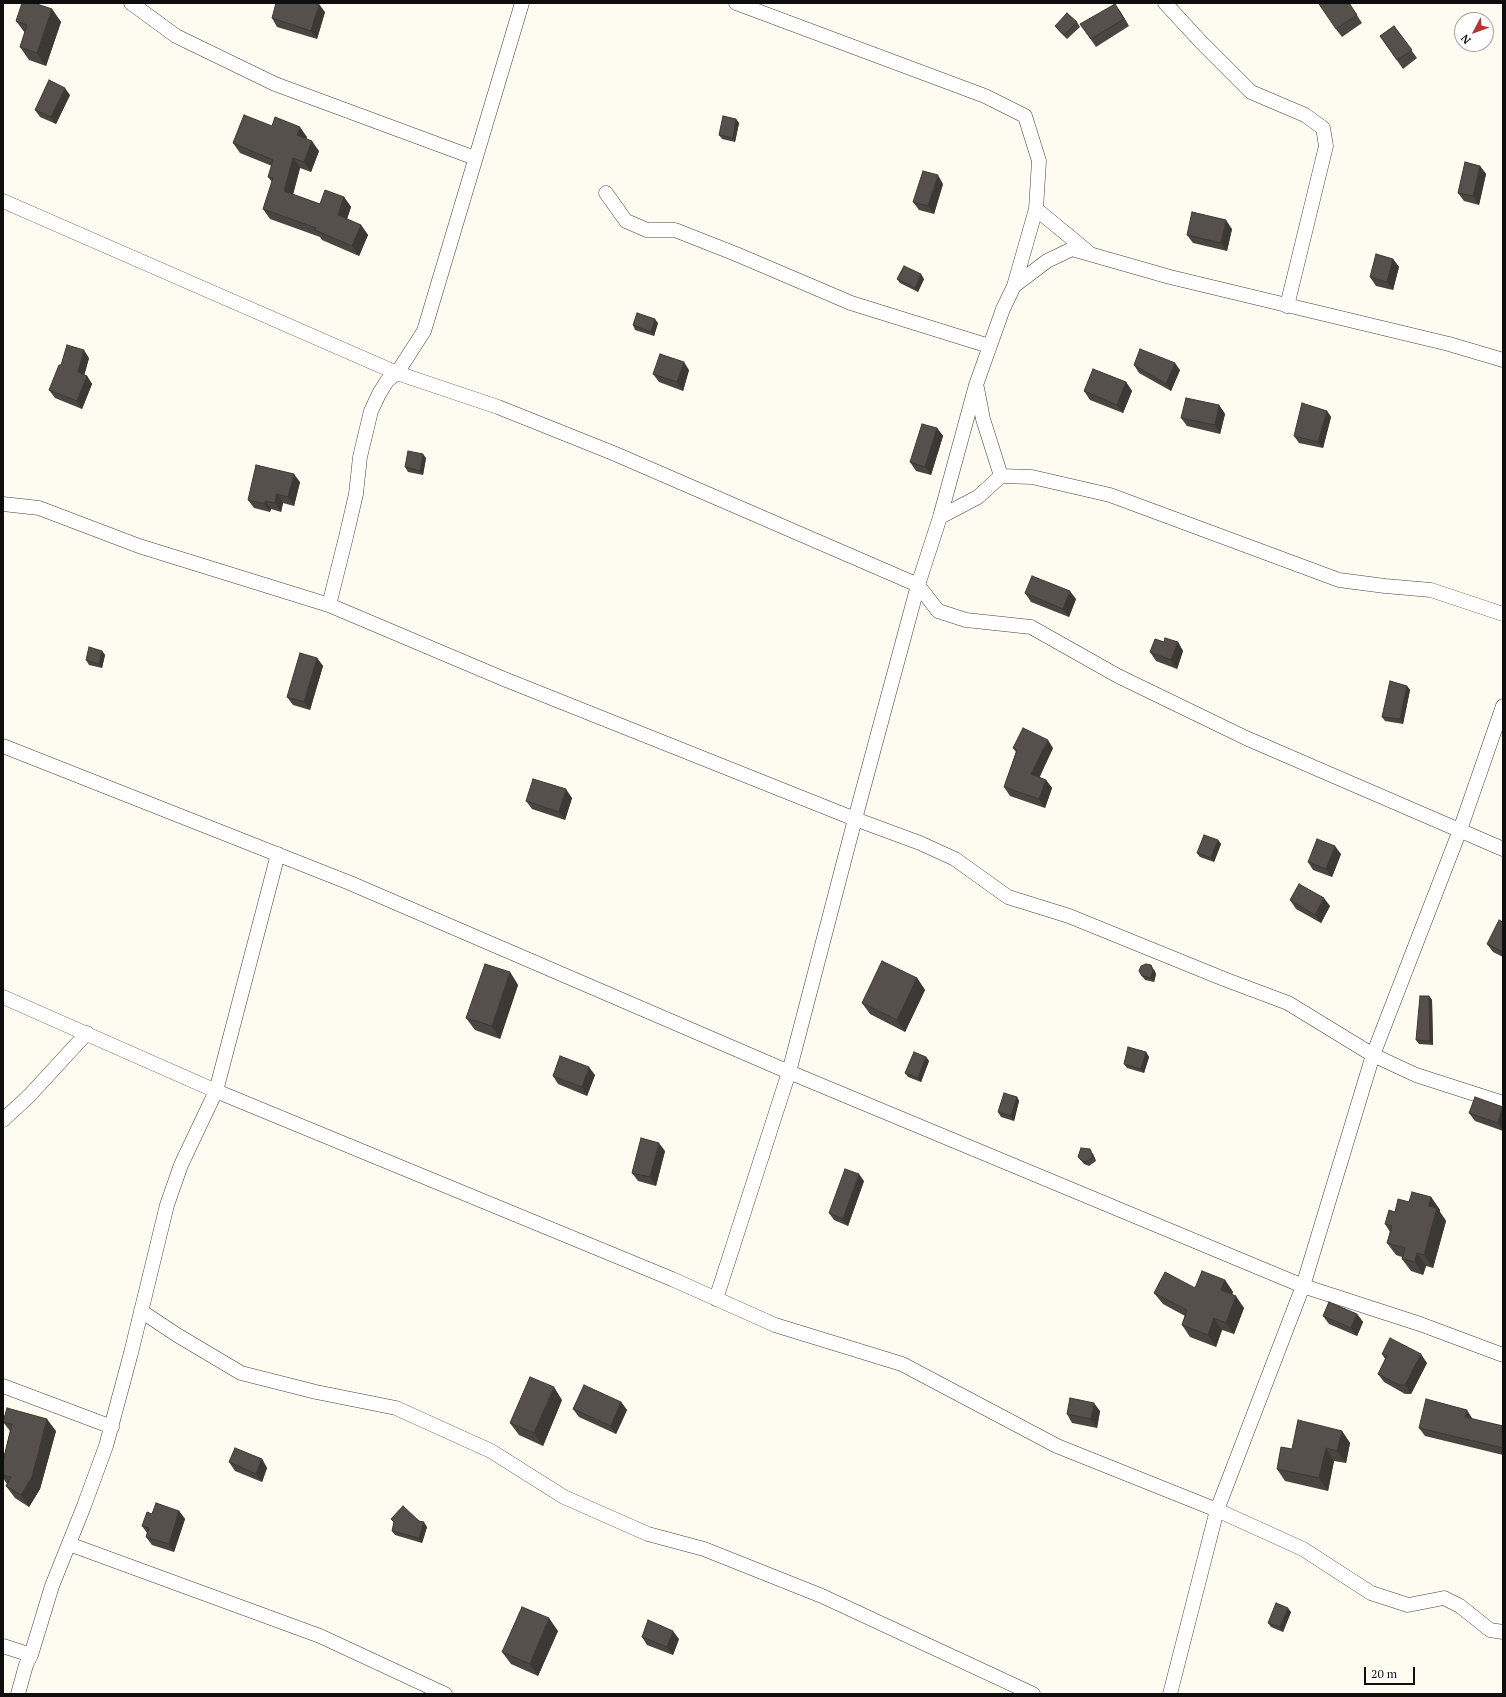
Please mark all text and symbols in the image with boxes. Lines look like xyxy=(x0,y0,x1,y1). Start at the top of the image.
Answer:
north arrow xyxy=(1454,12,1494,52)
text: N xyxy=(1458,31,1474,47)
scale bar xyxy=(1366,1659,1417,1685)
text: 20 m xyxy=(1371,1666,1397,1681)

